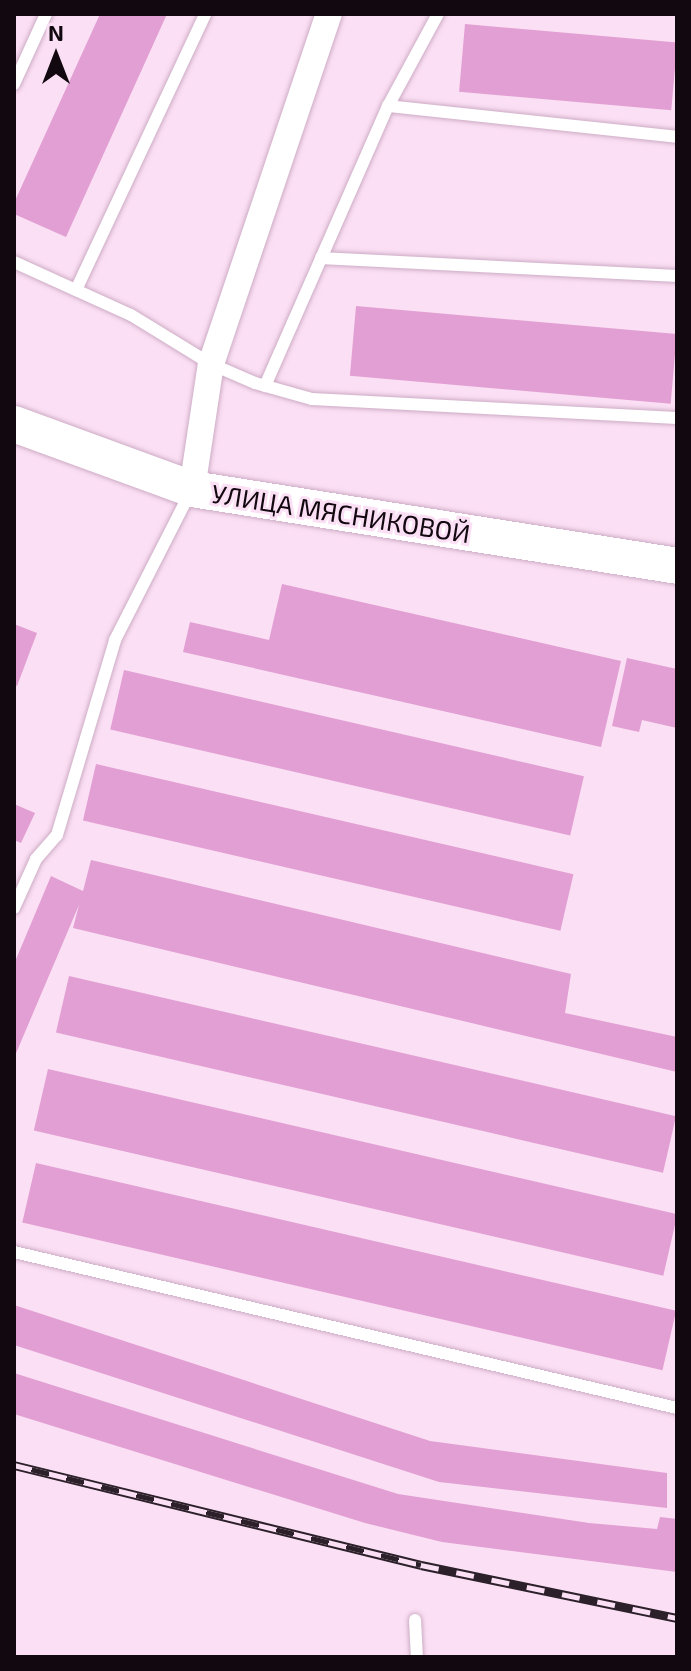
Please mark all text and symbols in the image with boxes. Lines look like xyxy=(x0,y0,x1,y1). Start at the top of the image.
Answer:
north arrow xyxy=(16,16,96,96)
text: N xyxy=(48,19,64,45)
street label: УЛИЦА МЯСНИКОВОЙ xyxy=(209,477,473,549)

